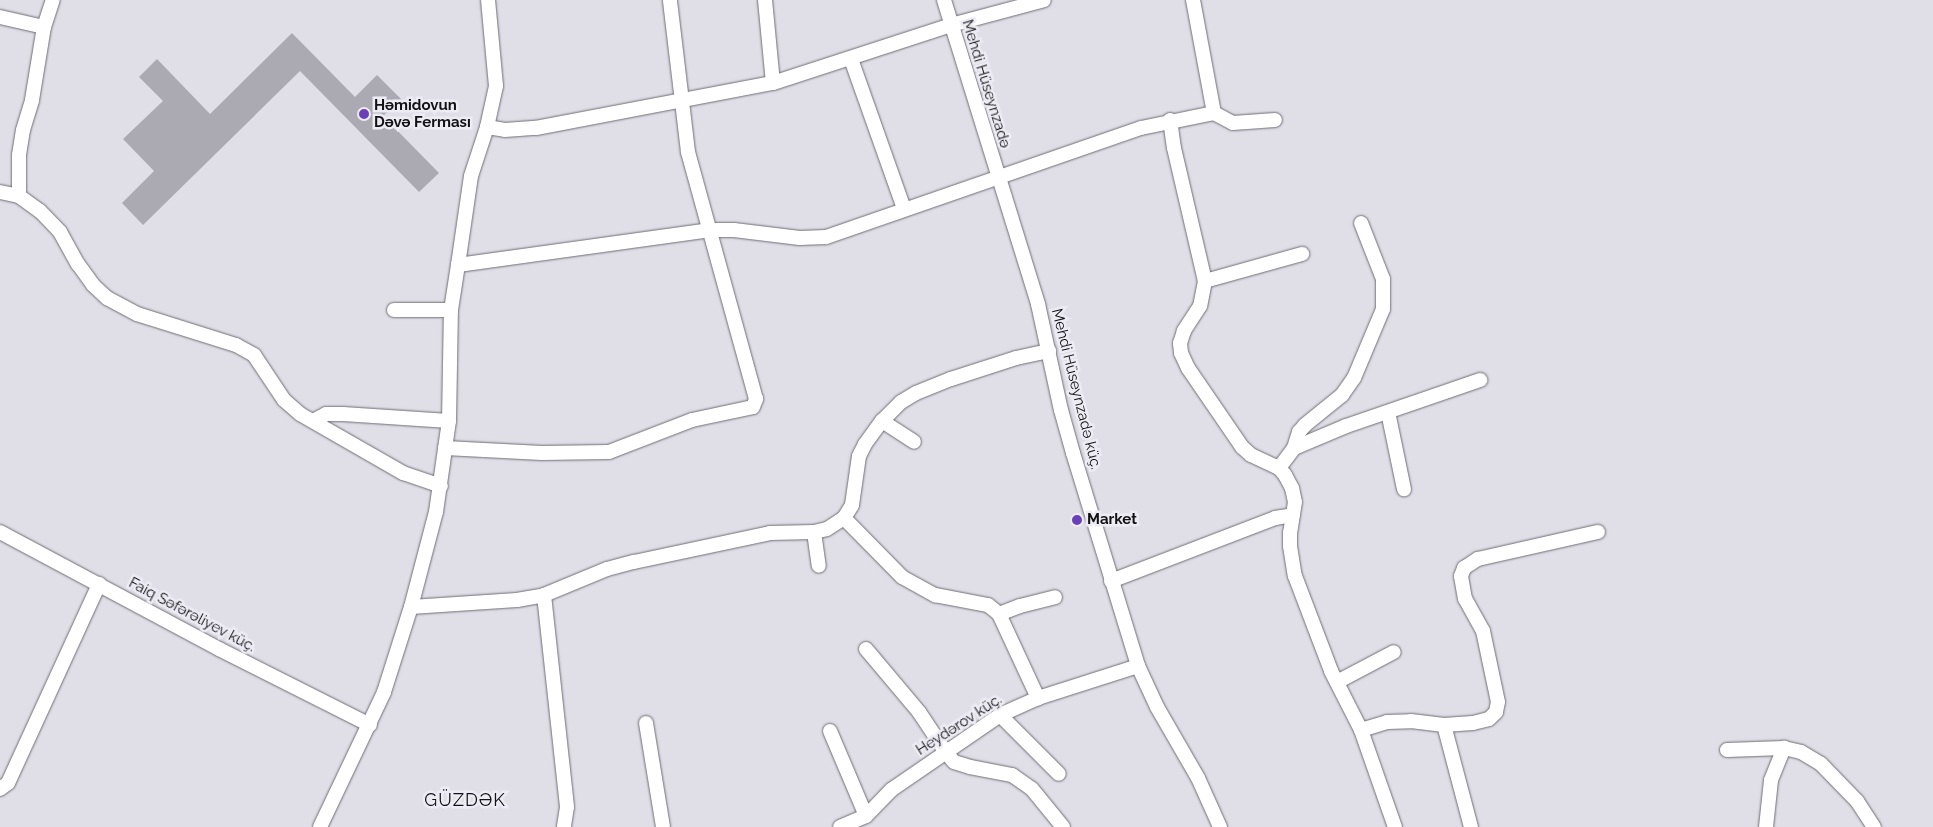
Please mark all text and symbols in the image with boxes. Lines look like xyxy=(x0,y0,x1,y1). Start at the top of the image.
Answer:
street label: Mehdi Hüseynzadə xyxy=(958,18,1014,150)
place label: Həmidovun Dəvə Ferması xyxy=(374,96,471,131)
marker: Həmidovun Dəvə Ferması xyxy=(358,108,370,120)
street label: Mehdi Hüseynzadə küç. xyxy=(1047,307,1105,471)
place label: Market xyxy=(1087,511,1137,529)
marker: Market xyxy=(1071,514,1083,526)
street label: Faiq Səfərəliyev küç. xyxy=(125,574,259,656)
street label: Heydərov küç. xyxy=(913,691,1005,759)
district label: GÜZDƏK xyxy=(423,789,507,811)

